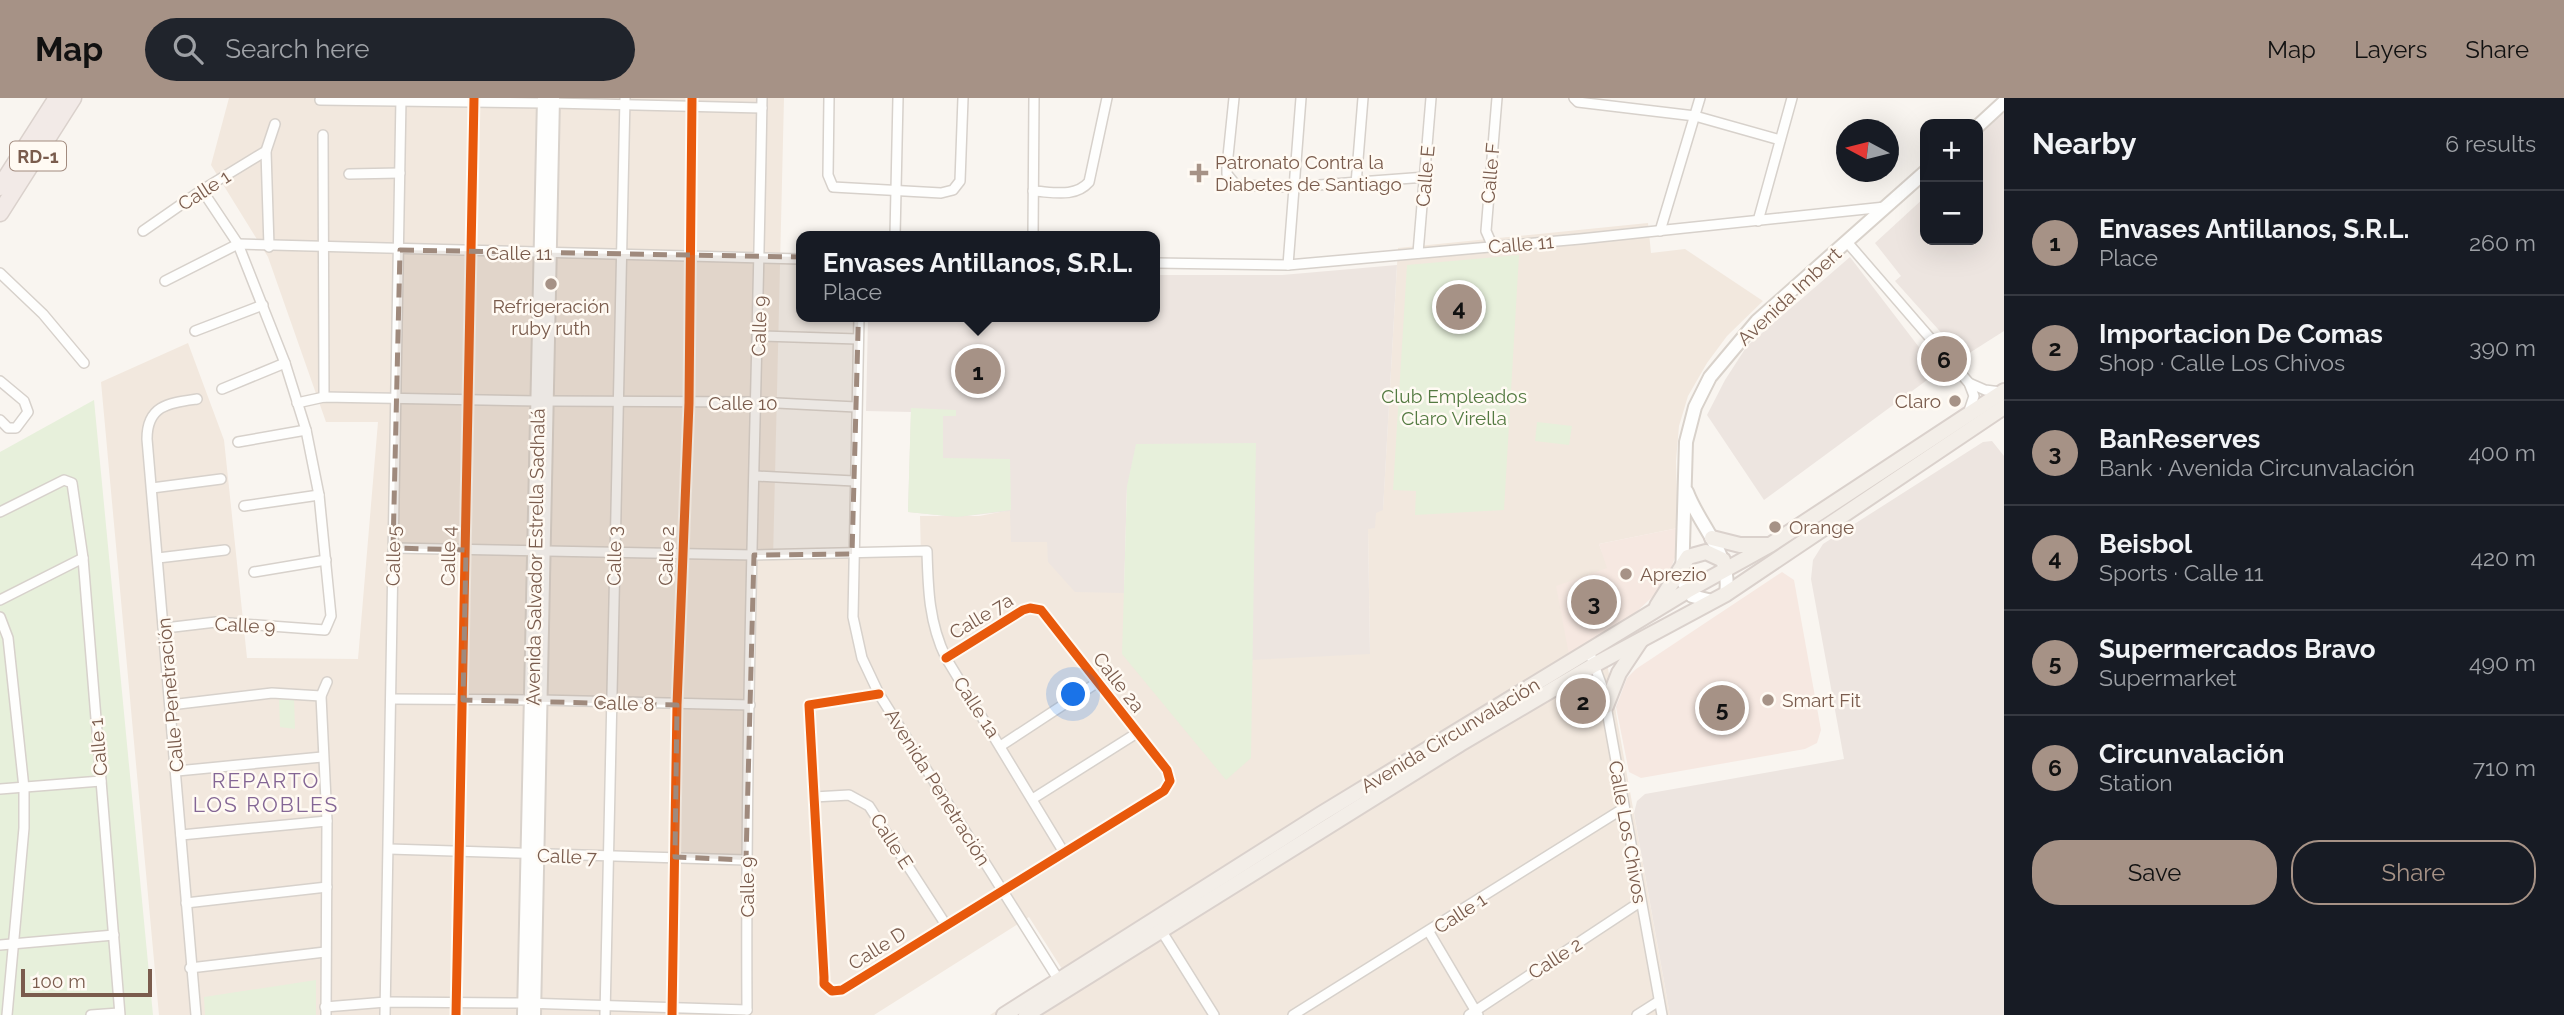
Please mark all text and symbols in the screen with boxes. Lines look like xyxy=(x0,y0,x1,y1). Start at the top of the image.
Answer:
search box xyxy=(145,18,635,81)
text: Map xyxy=(35,30,103,69)
icon: search xyxy=(169,30,207,68)
text: Search here xyxy=(225,34,370,64)
text: Map xyxy=(2267,35,2316,64)
text: Layers xyxy=(2354,35,2427,64)
text: Share xyxy=(2465,35,2529,64)
north arrow xyxy=(1836,119,1899,182)
map controls xyxy=(1920,119,1983,245)
button: + xyxy=(1920,119,1983,182)
text: Nearby xyxy=(2032,126,2136,161)
text: 6 results xyxy=(2445,130,2536,157)
road number: RD-1 xyxy=(10,142,66,170)
street label: Calle F xyxy=(1476,142,1504,204)
street label: Calle E xyxy=(1411,145,1439,207)
place label: Patronato Contra la Diabetes de Santiago xyxy=(1215,151,1402,195)
marker: Patronato Contra la Diabetes de Santiago xyxy=(1189,163,1209,183)
street label: Calle 1 xyxy=(174,165,234,215)
button: − xyxy=(1920,182,1983,245)
text: Envases Antillanos, S.R.L. xyxy=(2099,214,2409,244)
text: 1 xyxy=(2049,229,2061,256)
text: 260 m xyxy=(2469,229,2536,256)
street label: Calle 11 xyxy=(1487,230,1555,258)
popup xyxy=(796,231,1160,322)
street label: Calle 11 xyxy=(486,242,552,264)
street label: Avenida Imbert xyxy=(1733,242,1846,350)
text: Place xyxy=(2099,244,2158,271)
text: Envases Antillanos, S.R.L. xyxy=(823,248,1133,278)
marker: Refrigeración ruby ruth xyxy=(543,276,559,292)
text: Place xyxy=(823,278,882,305)
pin: 4 xyxy=(1436,281,1482,333)
place label: Refrigeración ruby ruth xyxy=(492,295,610,339)
street label: Calle 9 xyxy=(747,295,771,357)
text: Importacion De Comas xyxy=(2099,319,2383,349)
pin: 6 xyxy=(1921,333,1967,385)
text: 2 xyxy=(2049,334,2061,361)
text: 390 m xyxy=(2469,334,2536,361)
pin: 1 xyxy=(955,345,1001,397)
text: Shop · Calle Los Chivos xyxy=(2099,349,2345,376)
park label: Club Empleados Claro Virella xyxy=(1381,385,1527,429)
place label: Claro xyxy=(1895,390,1941,412)
street label: Calle 10 xyxy=(708,392,778,414)
marker: Claro xyxy=(1947,393,1963,409)
street label: Avenida Salvador Estrella Sadhalá xyxy=(521,408,549,706)
text: BanReserves xyxy=(2099,424,2260,454)
text: 3 xyxy=(2049,439,2061,466)
text: 400 m xyxy=(2468,439,2536,466)
text: Bank · Avenida Circunvalación xyxy=(2099,454,2415,481)
place label: Orange xyxy=(1789,516,1854,538)
marker: Orange xyxy=(1767,519,1783,535)
street label: Calle 5 xyxy=(381,526,405,586)
street label: Calle 4 xyxy=(436,526,460,586)
street label: Calle 3 xyxy=(602,526,626,586)
street label: Calle 2 xyxy=(654,526,678,586)
text: Beisbol xyxy=(2099,529,2192,559)
text: 4 xyxy=(2048,544,2062,571)
text: 420 m xyxy=(2470,544,2536,571)
text: Sports · Calle 11 xyxy=(2099,559,2264,586)
place label: Aprezio xyxy=(1640,563,1707,585)
marker: Aprezio xyxy=(1618,566,1634,582)
pin: 3 xyxy=(1571,576,1617,628)
street label: Calle 7a xyxy=(945,588,1017,644)
street label: Calle 9 xyxy=(214,612,276,638)
street label: Calle Penetración xyxy=(152,617,188,773)
text: Supermercados Bravo xyxy=(2099,634,2376,664)
street label: Calle 2a xyxy=(1089,648,1149,716)
text: 5 xyxy=(2049,649,2061,676)
text: 490 m xyxy=(2469,649,2536,676)
text: Supermarket xyxy=(2099,664,2237,691)
street label: Calle 1a xyxy=(949,672,1005,742)
street label: Avenida Circunvalación xyxy=(1357,673,1543,797)
pin: 2 xyxy=(1560,675,1606,727)
your location xyxy=(1056,677,1090,711)
pin: 5 xyxy=(1699,682,1745,734)
place label: Smart Fit xyxy=(1782,689,1862,711)
street label: Calle 8 xyxy=(593,691,655,715)
marker: Smart Fit xyxy=(1760,692,1776,708)
street label: Avenida Penetración xyxy=(881,705,995,869)
street label: Calle 1 xyxy=(85,717,111,777)
text: Circunvalación xyxy=(2099,739,2284,769)
text: 6 xyxy=(2048,754,2062,781)
text: 710 m xyxy=(2473,754,2536,781)
street label: Calle Los Chivos xyxy=(1605,759,1651,905)
district label: REPARTO LOS ROBLES xyxy=(193,768,339,817)
text: Station xyxy=(2099,769,2173,796)
street label: Calle E xyxy=(866,809,918,873)
button: Save xyxy=(2032,840,2277,905)
button: Share xyxy=(2291,840,2536,905)
street label: Calle 7 xyxy=(537,844,597,868)
street label: Calle 9 xyxy=(736,857,758,917)
street label: Calle 1 xyxy=(1430,888,1490,938)
street label: Calle D xyxy=(844,922,910,974)
street label: Calle 2 xyxy=(1524,933,1586,983)
scale bar xyxy=(21,966,152,998)
text: 100 m xyxy=(32,970,86,992)

